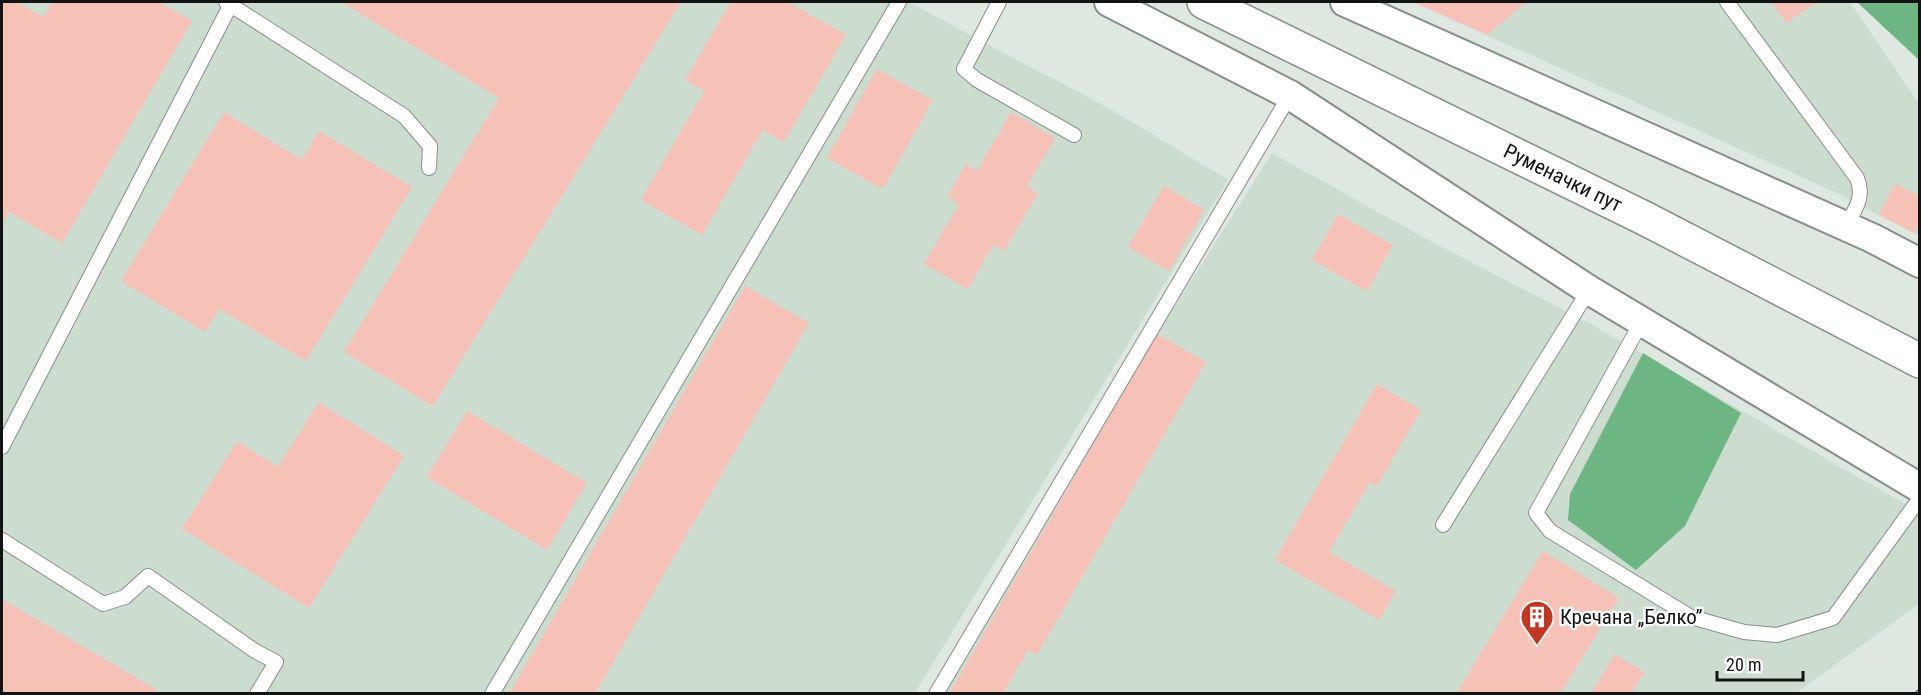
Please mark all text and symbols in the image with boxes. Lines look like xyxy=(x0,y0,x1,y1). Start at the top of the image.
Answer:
street label: Руменачки пут xyxy=(1500,139,1626,217)
building icon: Кречана „Белко” xyxy=(1519,599,1555,646)
place label: Кречана „Белко” xyxy=(1560,605,1703,629)
scale bar xyxy=(1717,644,1802,682)
text: 20 m xyxy=(1726,654,1761,675)

